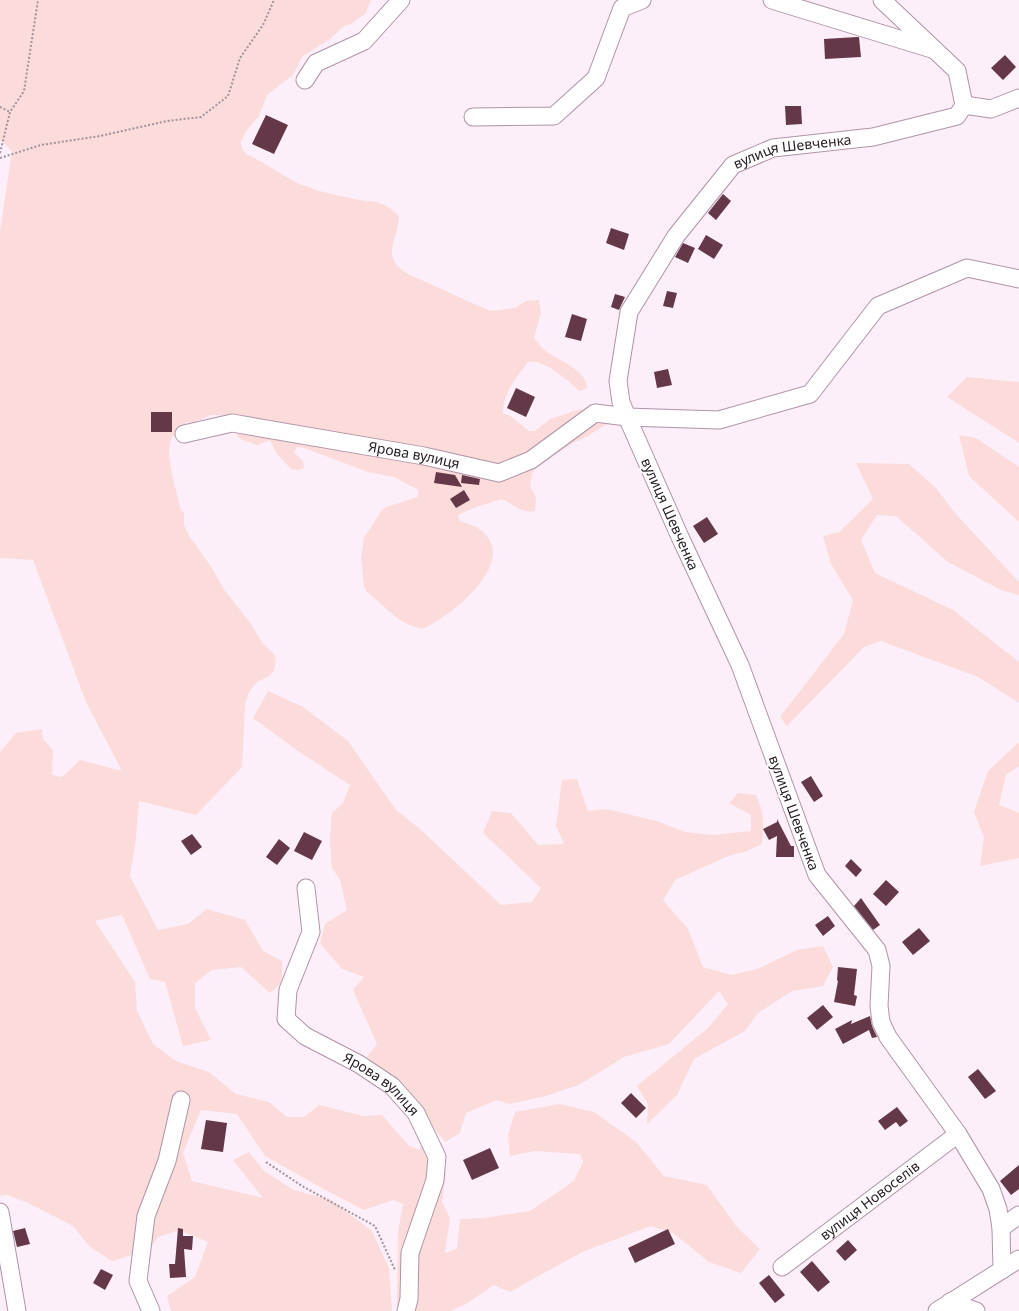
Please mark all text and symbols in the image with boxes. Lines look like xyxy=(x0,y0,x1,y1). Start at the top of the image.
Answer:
street label: вулиця Шевченка xyxy=(730,129,852,173)
street label: Ярова вулиця xyxy=(367,437,462,473)
street label: вулиця Шевченка xyxy=(637,455,704,573)
street label: вулиця Шевченка xyxy=(765,753,824,873)
street label: Ярова вулиця xyxy=(340,1048,424,1119)
street label: вулиця Новоселів xyxy=(816,1156,923,1244)

